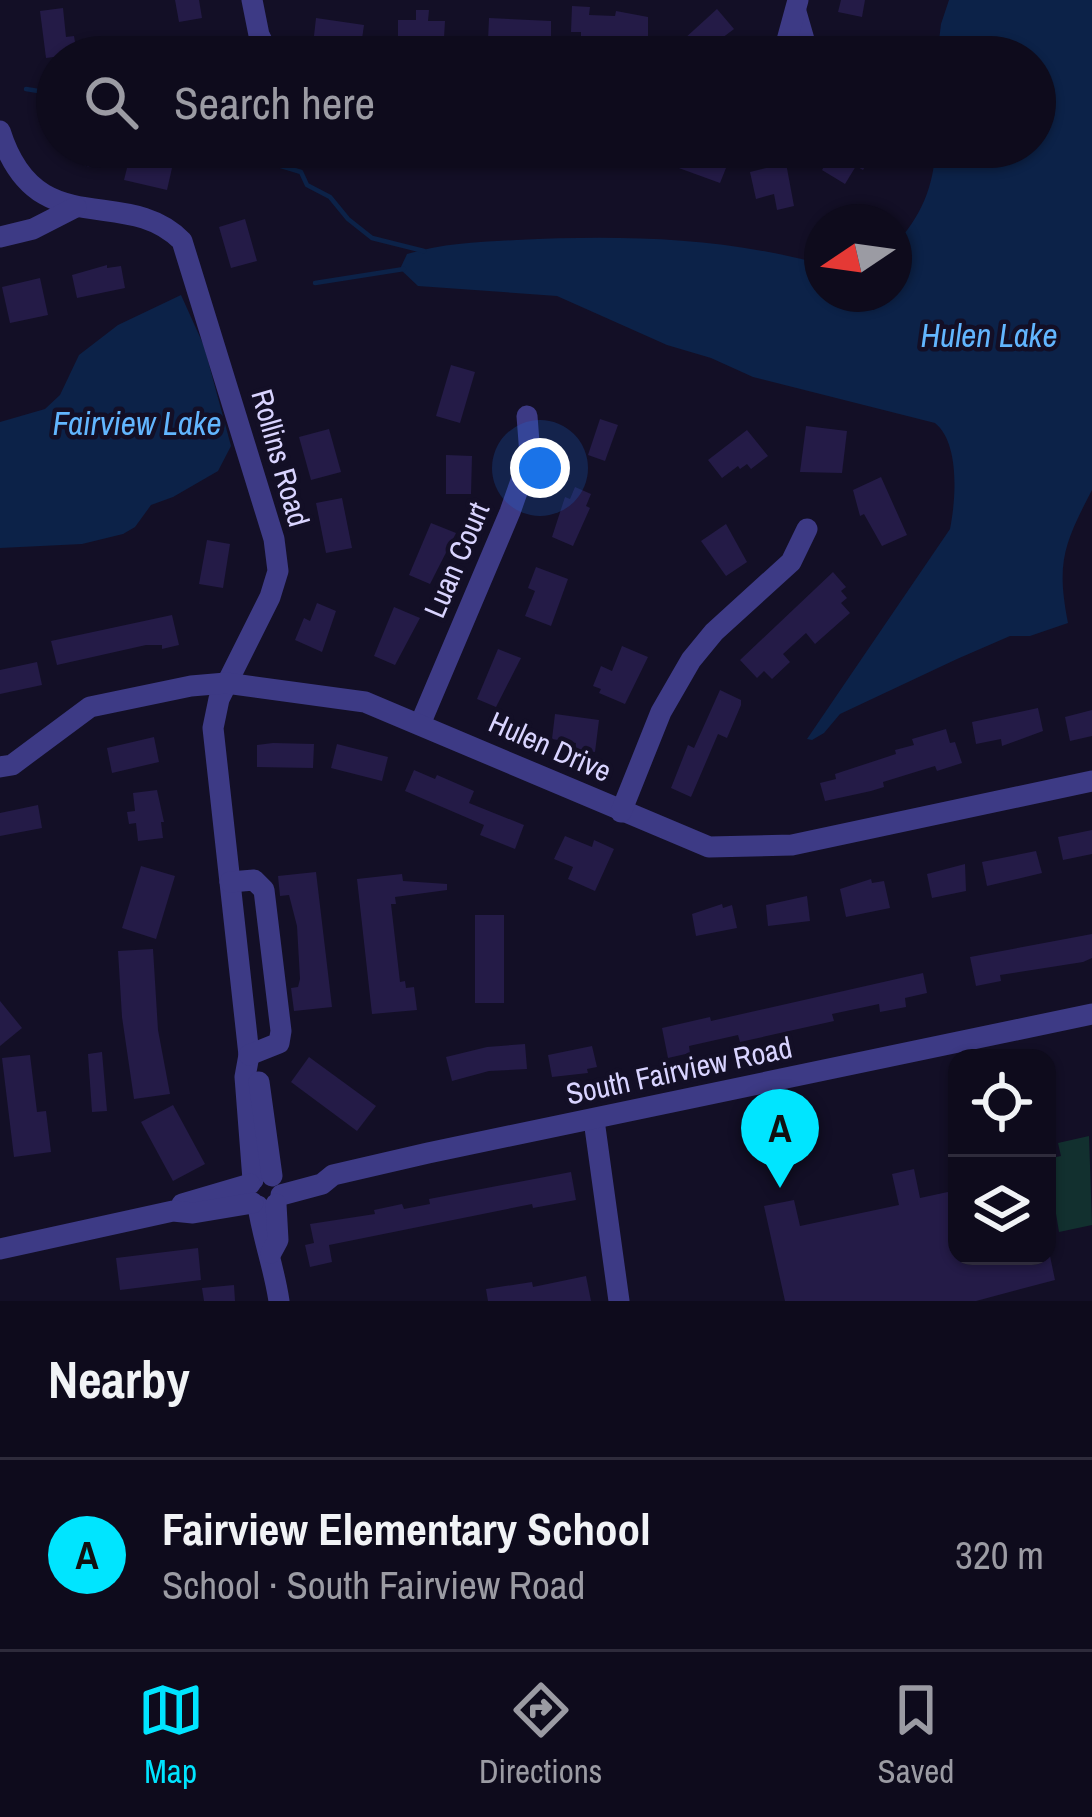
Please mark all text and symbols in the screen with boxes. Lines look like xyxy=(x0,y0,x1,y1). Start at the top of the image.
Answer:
search box xyxy=(36,36,1056,168)
icon: search xyxy=(78,69,144,135)
text: Search here xyxy=(174,72,375,133)
north arrow xyxy=(804,204,912,312)
water label: Hulen Lake xyxy=(921,313,1057,357)
street label: Rollins Road xyxy=(242,385,320,531)
water label: Fairview Lake xyxy=(53,401,221,445)
your location xyxy=(510,438,570,498)
street label: Luan Court xyxy=(414,496,498,623)
street label: Hulen Drive xyxy=(483,701,618,791)
street label: South Fairview Road xyxy=(562,1027,795,1113)
map controls xyxy=(948,1049,1056,1265)
button: locate xyxy=(948,1049,1056,1157)
pin: A xyxy=(741,1089,819,1188)
button: layers xyxy=(948,1157,1056,1265)
text: Nearby xyxy=(48,1345,190,1414)
text: Fairview Elementary School xyxy=(162,1498,650,1559)
text: A xyxy=(75,1529,99,1581)
text: 320 m xyxy=(955,1529,1044,1581)
text: School · South Fairview Road xyxy=(162,1559,585,1611)
tab: Map xyxy=(138,1677,204,1793)
tab: Directions xyxy=(479,1677,602,1793)
tab: Saved xyxy=(878,1677,954,1793)

